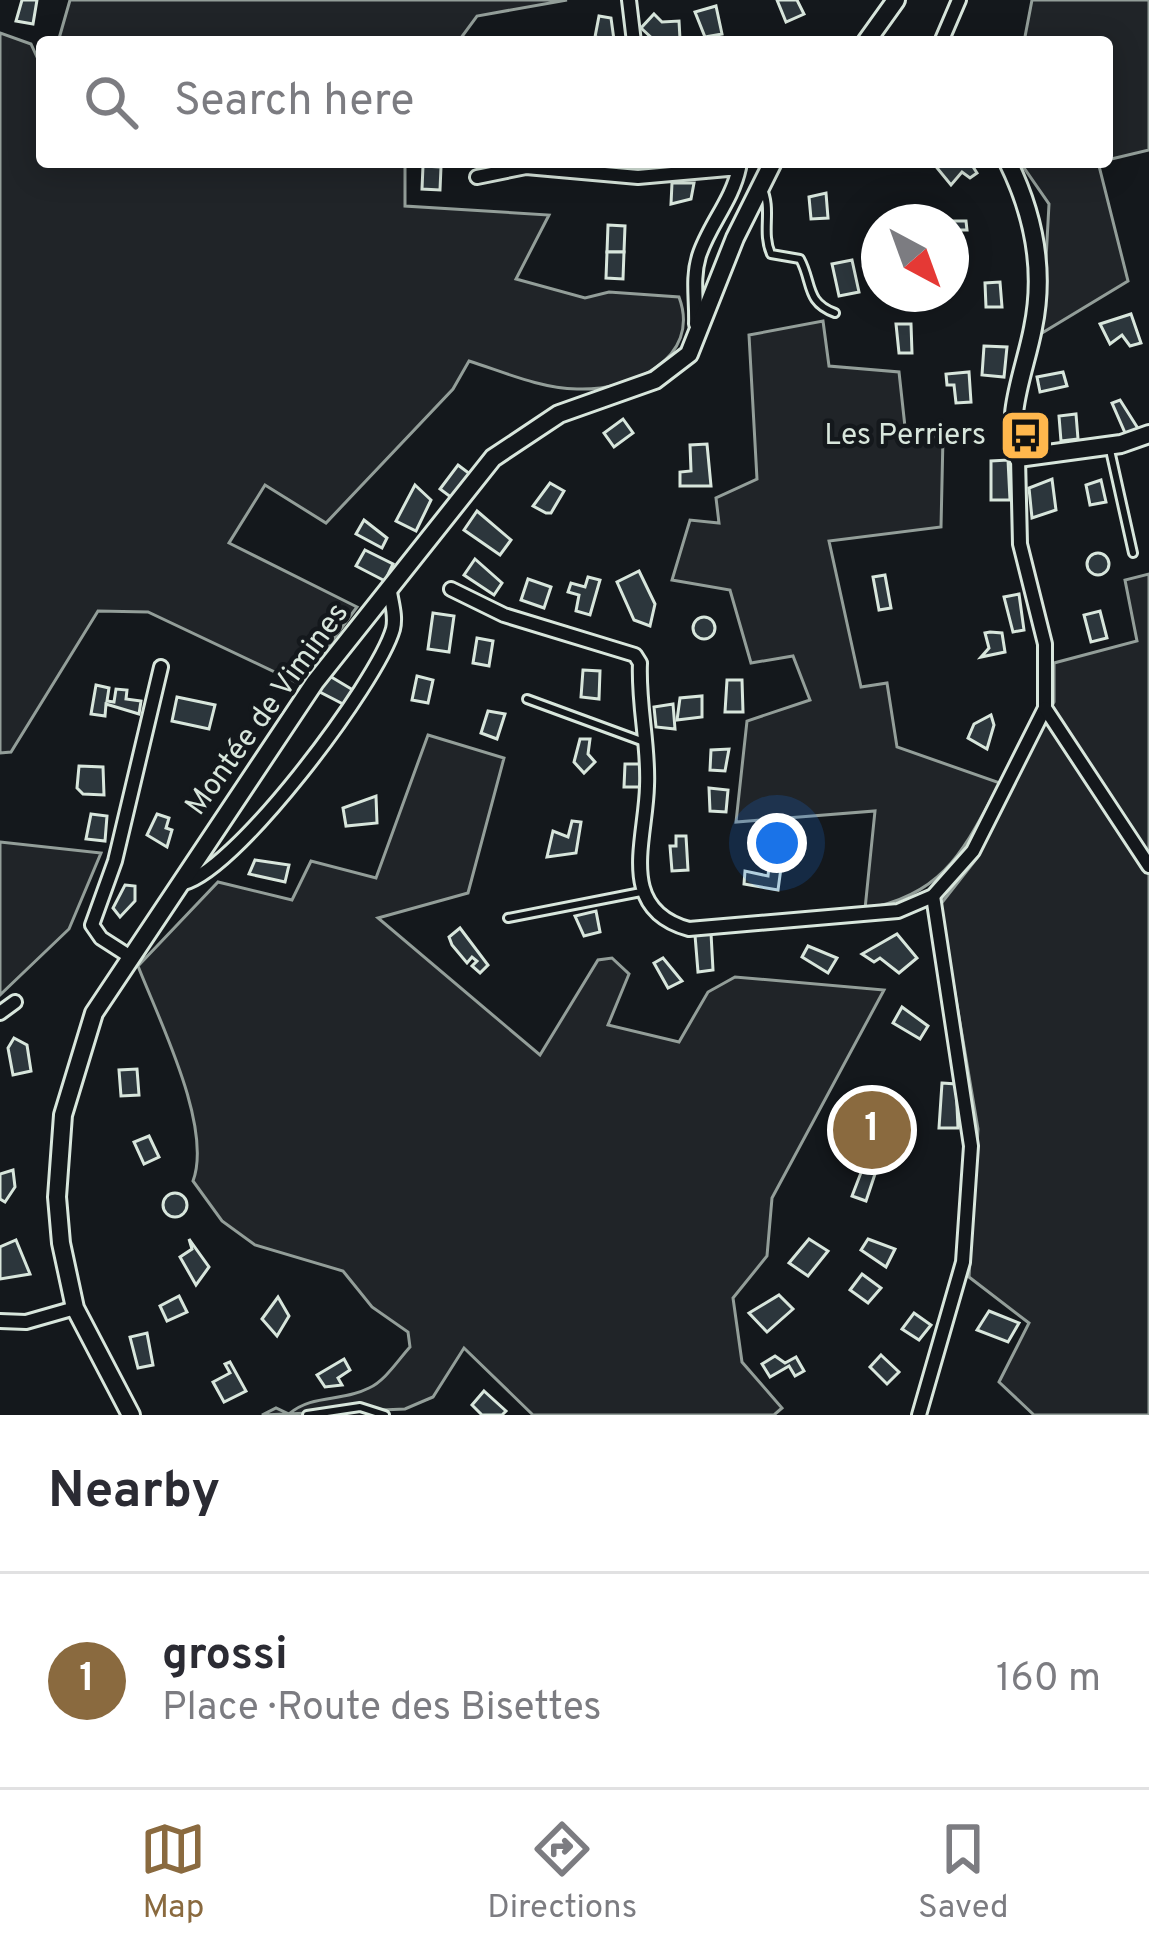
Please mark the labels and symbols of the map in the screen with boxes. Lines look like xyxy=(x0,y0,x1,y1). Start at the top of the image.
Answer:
north arrow xyxy=(861,204,969,312)
bus stop icon: Les Perriers xyxy=(997,408,1053,464)
place label: Les Perriers xyxy=(824,418,986,455)
street label: Montée de Vimines xyxy=(178,596,358,824)
your location xyxy=(747,813,807,873)
pin: 1 xyxy=(833,1085,911,1175)

